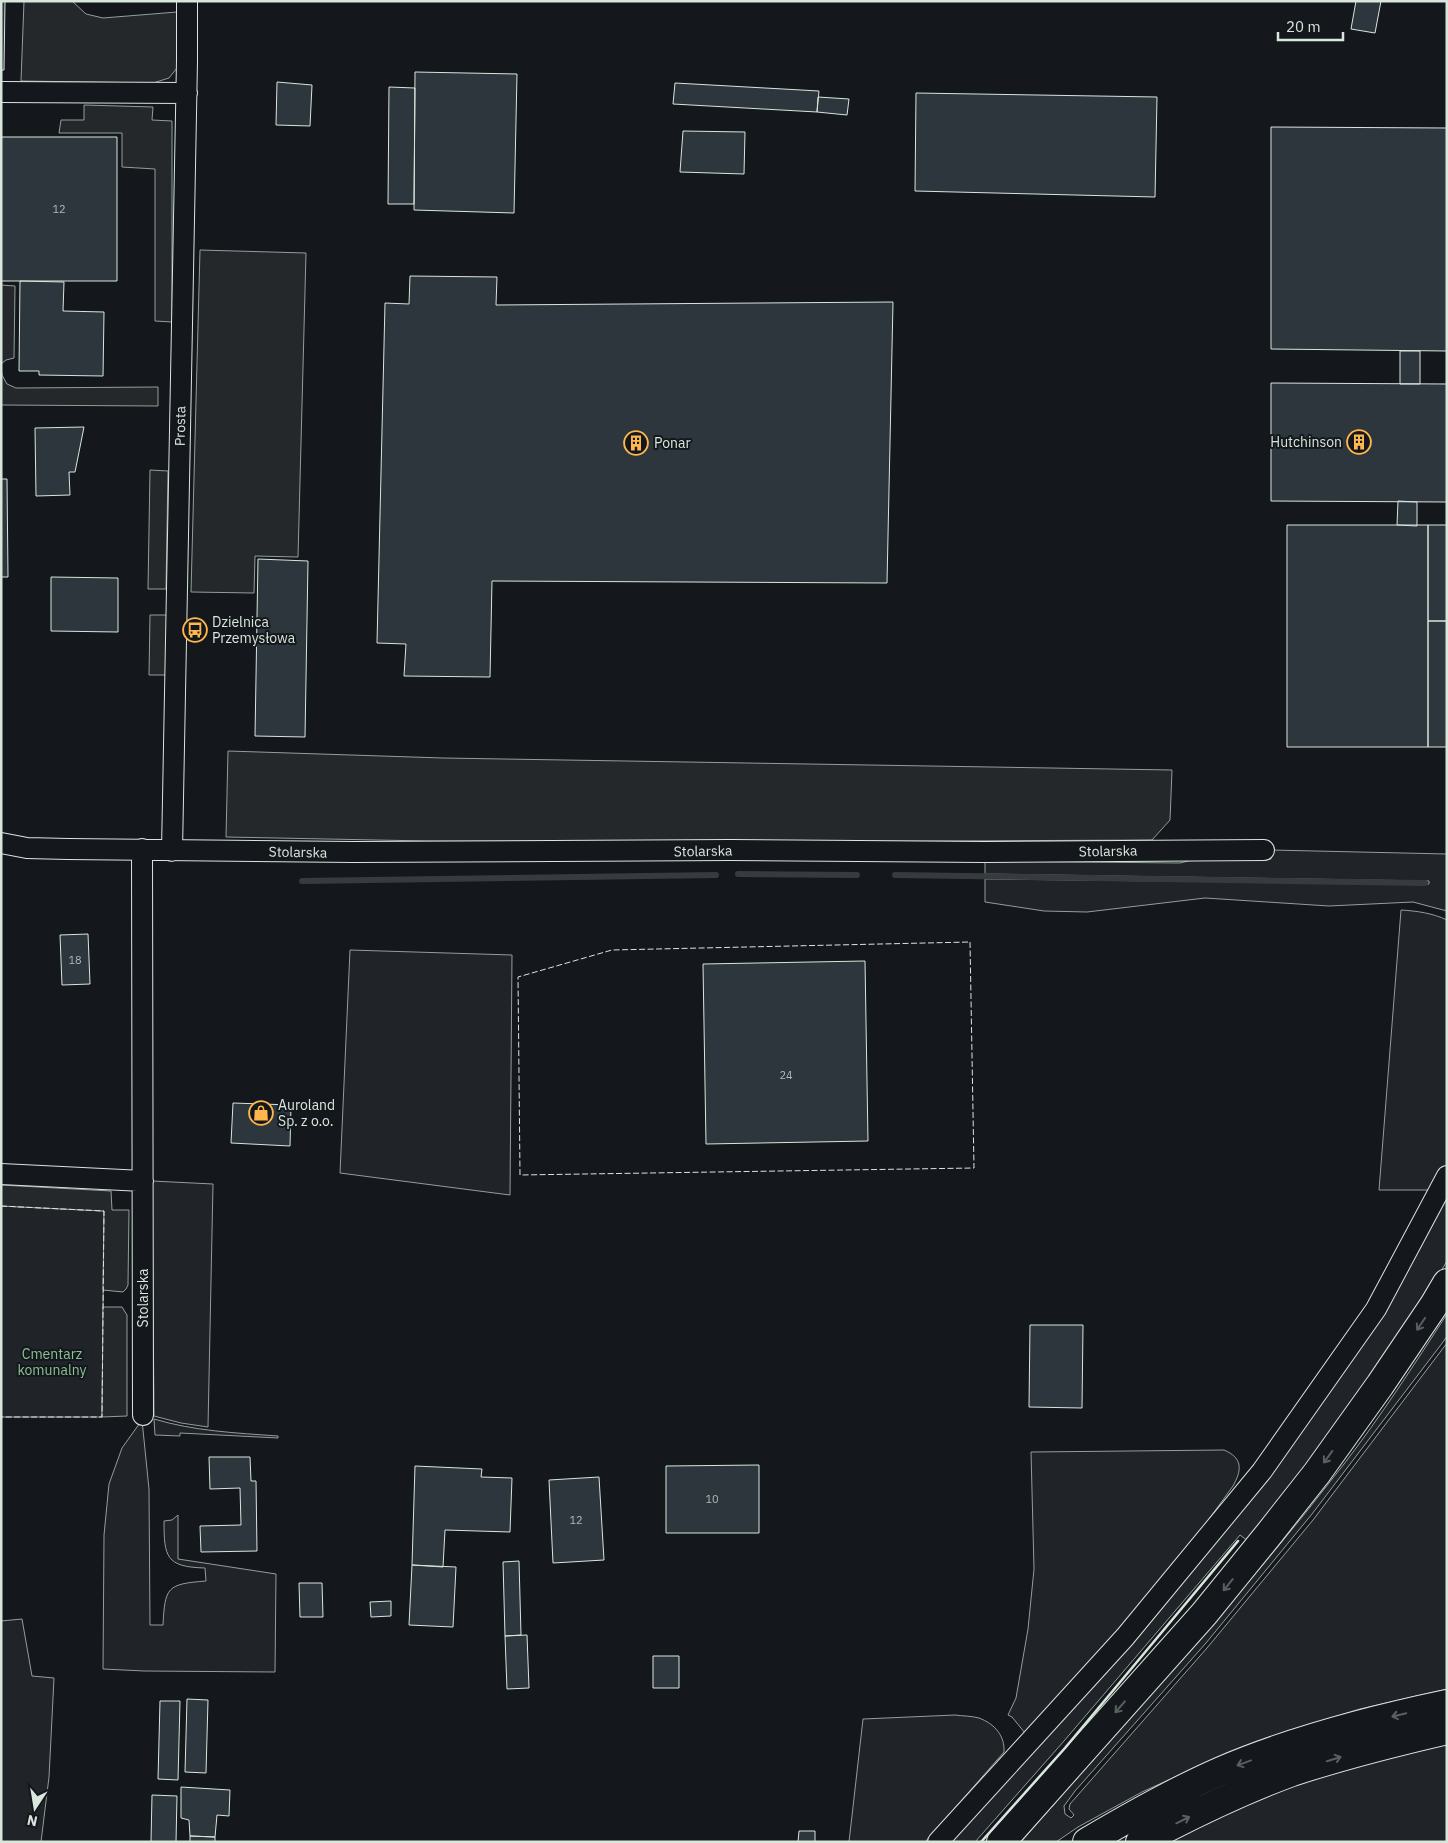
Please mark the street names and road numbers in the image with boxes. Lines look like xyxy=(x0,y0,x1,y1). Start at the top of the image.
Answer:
street label: Prosta xyxy=(171,405,189,446)
street label: Stolarska xyxy=(673,841,733,861)
street label: Stolarska xyxy=(1078,841,1138,861)
street label: Stolarska xyxy=(268,842,328,862)
street label: Stolarska xyxy=(134,1268,152,1327)

